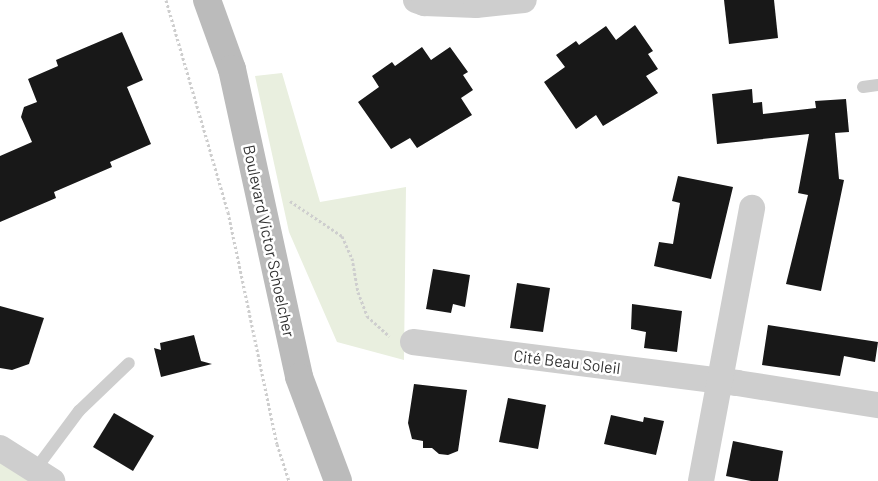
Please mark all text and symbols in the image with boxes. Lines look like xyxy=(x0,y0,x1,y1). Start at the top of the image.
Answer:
street label: Boulevard Victor Schoelcher xyxy=(239,143,299,339)
street label: Cité Beau Soleil xyxy=(512,346,622,378)

